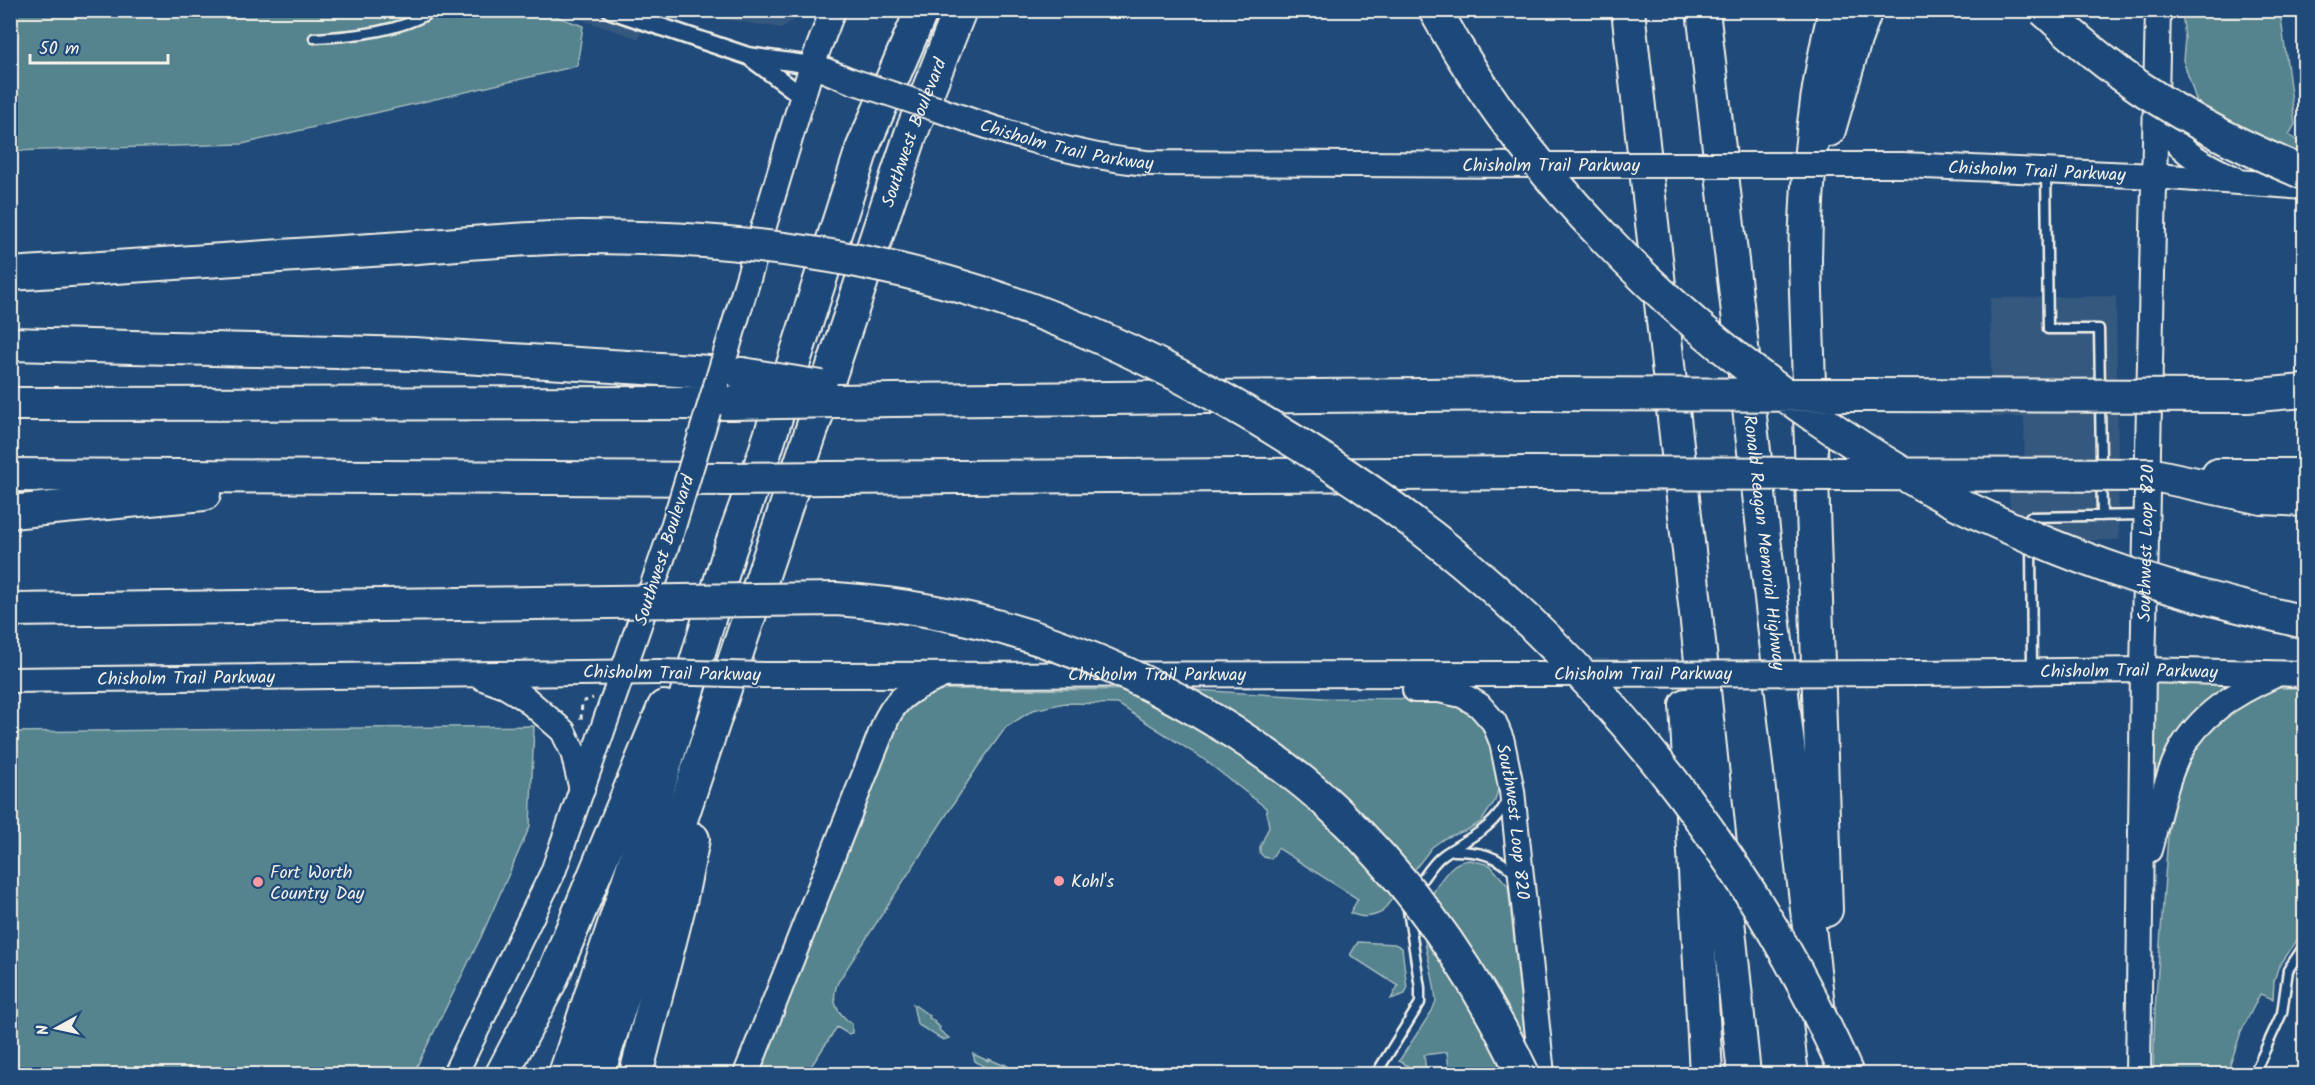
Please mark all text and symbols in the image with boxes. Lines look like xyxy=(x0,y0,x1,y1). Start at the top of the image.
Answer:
scale bar xyxy=(30,27,168,65)
text: 50 m xyxy=(39,35,79,64)
street label: Southwest Boulevard xyxy=(874,53,956,211)
street label: Chisholm Trail Parkway xyxy=(976,112,1154,179)
street label: Chisholm Trail Parkway xyxy=(1462,152,1640,181)
street label: Chisholm Trail Parkway xyxy=(1947,154,2127,191)
street label: Ronald Reagan Memorial Highway xyxy=(1734,413,1792,673)
street label: Southwest Loop 820 xyxy=(2131,464,2164,622)
street label: Southwest Boulevard xyxy=(627,470,704,630)
street label: Chisholm Trail Parkway xyxy=(2040,657,2219,688)
street label: Chisholm Trail Parkway xyxy=(583,658,762,691)
street label: Chisholm Trail Parkway xyxy=(1068,661,1247,691)
street label: Chisholm Trail Parkway xyxy=(1554,661,1733,690)
street label: Chisholm Trail Parkway xyxy=(97,664,276,695)
street label: Southwest Loop 820 xyxy=(1487,741,1536,901)
place label: Fort Worth Country Day xyxy=(270,859,365,909)
place label: Kohl's xyxy=(1071,868,1114,897)
marker: Kohl's xyxy=(1052,874,1066,888)
marker: Fort Worth Country Day xyxy=(251,875,265,889)
north arrow xyxy=(27,998,87,1058)
text: N xyxy=(31,1023,57,1037)

